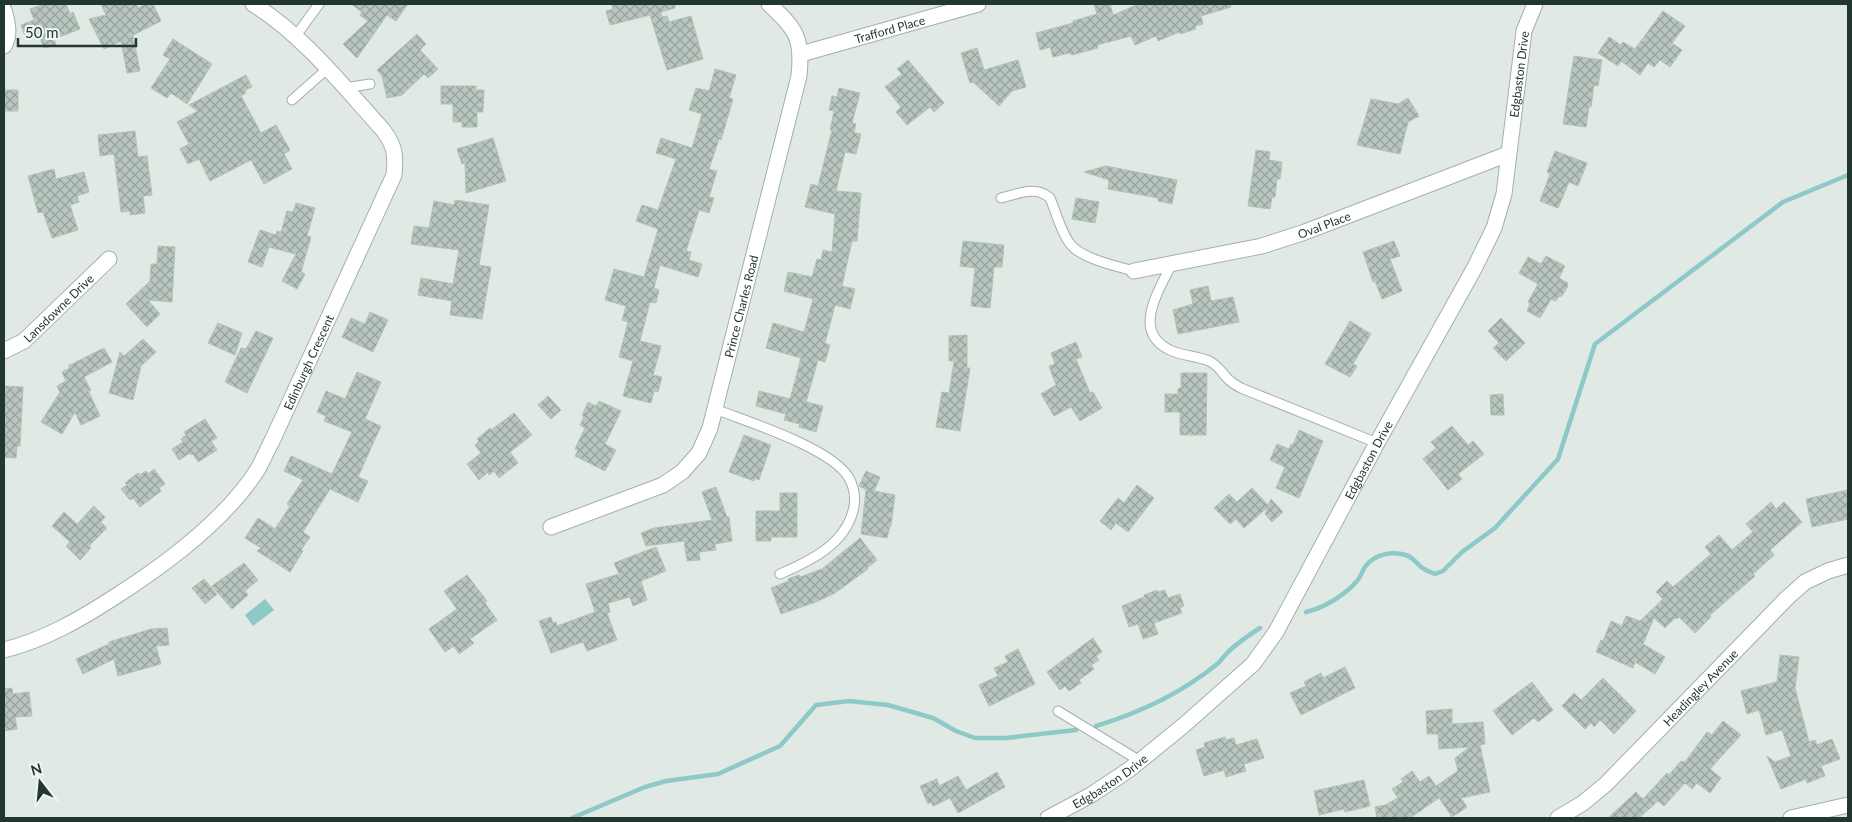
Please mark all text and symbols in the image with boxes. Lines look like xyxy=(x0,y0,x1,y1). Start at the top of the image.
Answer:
street label: Trafford Place xyxy=(853,12,926,46)
scale bar xyxy=(18,15,135,47)
text: 50 m xyxy=(25,23,59,41)
street label: Edgbaston Drive xyxy=(1506,30,1531,118)
street label: Oval Place xyxy=(1296,208,1353,241)
street label: Prince Charles Road xyxy=(721,253,761,359)
street label: Lansdowne Drive xyxy=(20,271,96,345)
street label: Edinburgh Crescent xyxy=(280,311,337,412)
street label: Edgbaston Drive xyxy=(1341,418,1395,502)
street label: Headingley Avenue xyxy=(1659,646,1741,729)
street label: Edgbaston Drive xyxy=(1070,751,1150,811)
north arrow xyxy=(15,757,65,807)
text: N xyxy=(29,759,44,779)

